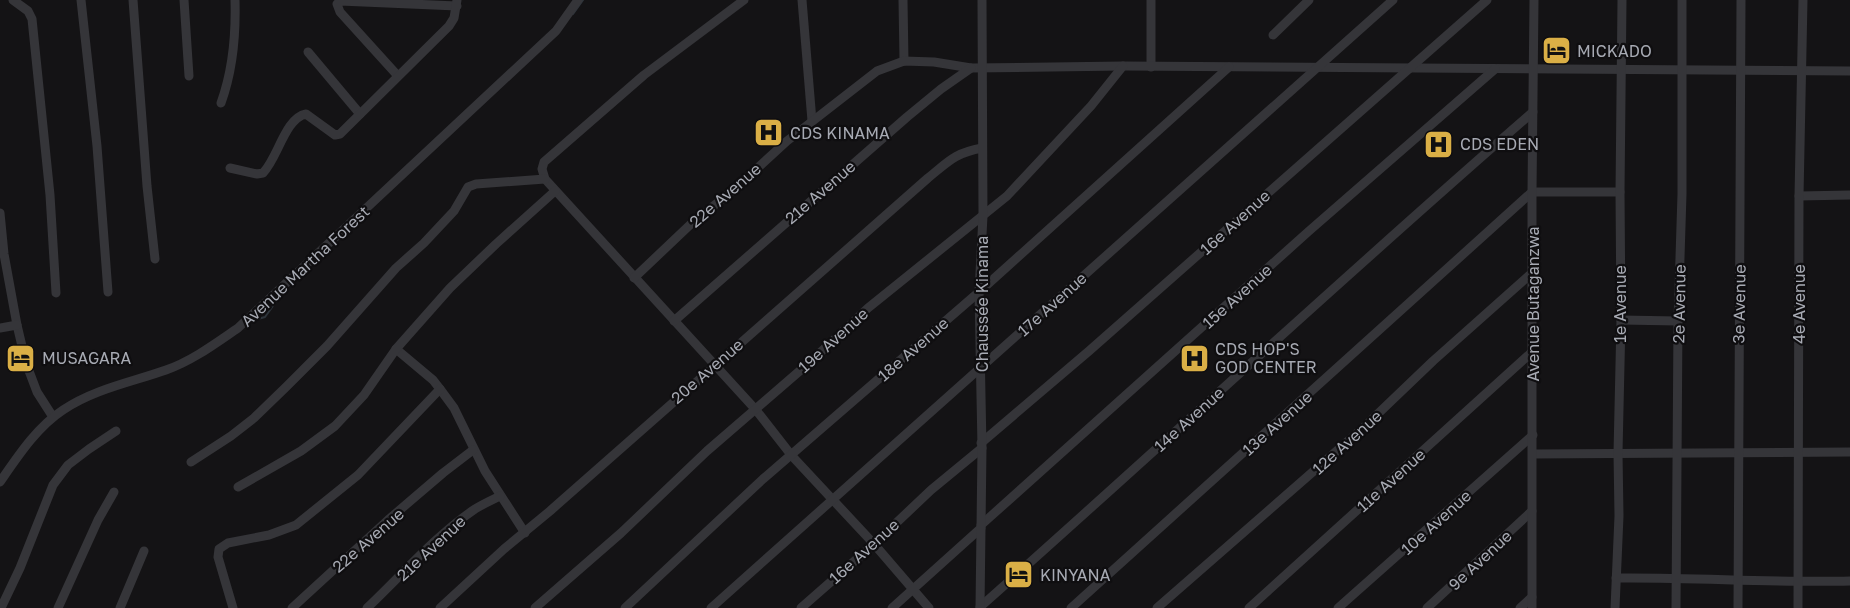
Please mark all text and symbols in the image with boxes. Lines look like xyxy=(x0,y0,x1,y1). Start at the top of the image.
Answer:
hotel icon: MICKADO xyxy=(1540,35,1572,67)
place label: MICKADO xyxy=(1577,41,1652,61)
hospital icon: CDS KINAMA xyxy=(753,117,785,149)
place label: CDS KINAMA xyxy=(790,123,890,143)
hospital icon: CDS EDEN xyxy=(1423,128,1455,160)
place label: CDS EDEN xyxy=(1460,134,1539,154)
street label: 21e Avenue xyxy=(781,156,859,228)
street label: 22e Avenue xyxy=(685,158,765,232)
street label: 16e Avenue xyxy=(1196,185,1274,259)
street label: Avenue Martha Forest xyxy=(237,201,373,331)
street label: Avenue Butaganzwa xyxy=(1523,226,1543,382)
street label: Chaussée Kinama xyxy=(972,236,992,372)
street label: 15e Avenue xyxy=(1198,260,1276,332)
street label: 2e Avenue xyxy=(1668,264,1690,344)
street label: 3e Avenue xyxy=(1728,264,1750,344)
street label: 4e Avenue xyxy=(1789,264,1809,344)
street label: 1e Avenue xyxy=(1610,265,1630,343)
street label: 17e Avenue xyxy=(1013,268,1091,340)
street label: 19e Avenue xyxy=(794,303,872,377)
street label: 18e Avenue xyxy=(874,313,952,385)
street label: 20e Avenue xyxy=(667,334,747,408)
place label: CDS HOP'S GOD CENTER xyxy=(1215,339,1317,377)
hotel icon: MUSAGARA xyxy=(5,342,37,374)
hospital icon: CDS HOP'S GOD CENTER xyxy=(1178,342,1210,374)
place label: MUSAGARA xyxy=(42,348,131,368)
street label: 14e Avenue xyxy=(1150,382,1228,456)
street label: 13e Avenue xyxy=(1238,386,1316,460)
street label: 12e Avenue xyxy=(1308,406,1386,478)
street label: 11e Avenue xyxy=(1353,444,1429,516)
street label: 10e Avenue xyxy=(1397,485,1475,559)
street label: 22e Avenue xyxy=(328,503,408,577)
street label: 21e Avenue xyxy=(392,511,470,585)
street label: 16e Avenue xyxy=(825,514,903,588)
street label: 9e Avenue xyxy=(1444,526,1516,594)
hotel icon: KINYANA xyxy=(1003,559,1035,591)
place label: KINYANA xyxy=(1040,565,1111,585)

